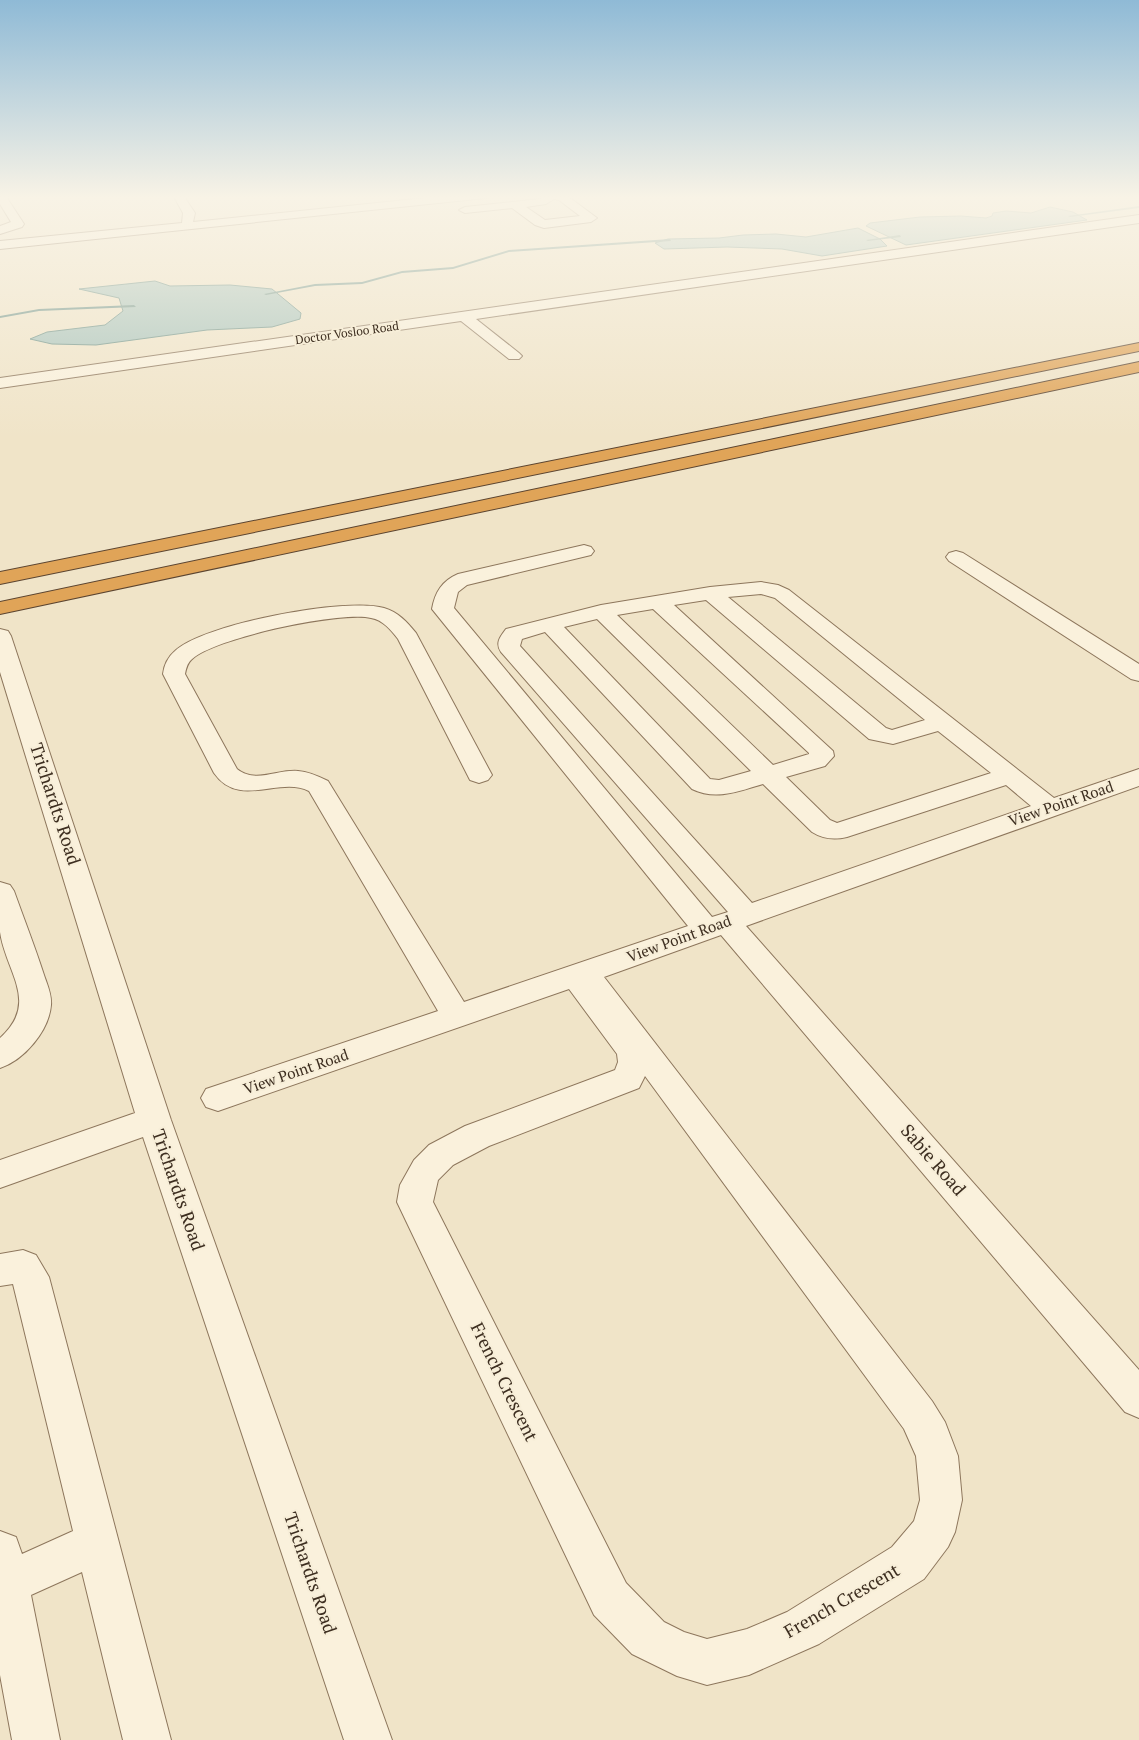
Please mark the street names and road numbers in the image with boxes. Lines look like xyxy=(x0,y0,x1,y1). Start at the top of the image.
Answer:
street label: Doctor Vosloo Road xyxy=(294,318,400,347)
street label: Trichardts Road xyxy=(25,740,87,868)
street label: View Point Road xyxy=(1006,776,1116,830)
street label: View Point Road xyxy=(624,910,734,966)
street label: View Point Road xyxy=(241,1044,351,1098)
street label: Sabie Road xyxy=(896,1118,972,1200)
street label: Trichardts Road xyxy=(147,1126,211,1254)
street label: French Crescent xyxy=(466,1318,544,1445)
street label: Trichardts Road xyxy=(279,1509,343,1637)
street label: French Crescent xyxy=(779,1557,904,1643)

